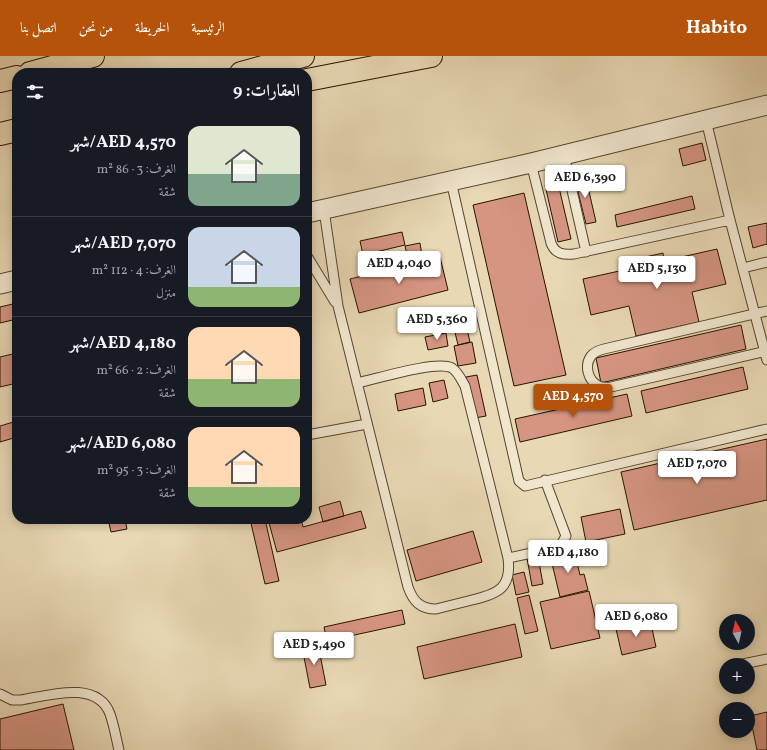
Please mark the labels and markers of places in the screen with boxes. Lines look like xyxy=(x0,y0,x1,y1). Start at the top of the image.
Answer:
pin: AED 6,390 xyxy=(539,165,631,199)
pin: AED 4,040 xyxy=(353,251,445,285)
pin: AED 5,130 xyxy=(611,256,703,290)
pin: AED 5,360 xyxy=(391,307,483,341)
pin: AED 4,570 xyxy=(527,384,619,418)
pin: AED 7,070 xyxy=(651,451,743,485)
pin: AED 4,180 xyxy=(522,540,614,574)
pin: AED 6,080 xyxy=(590,604,682,638)
pin: AED 5,490 xyxy=(268,632,360,666)

